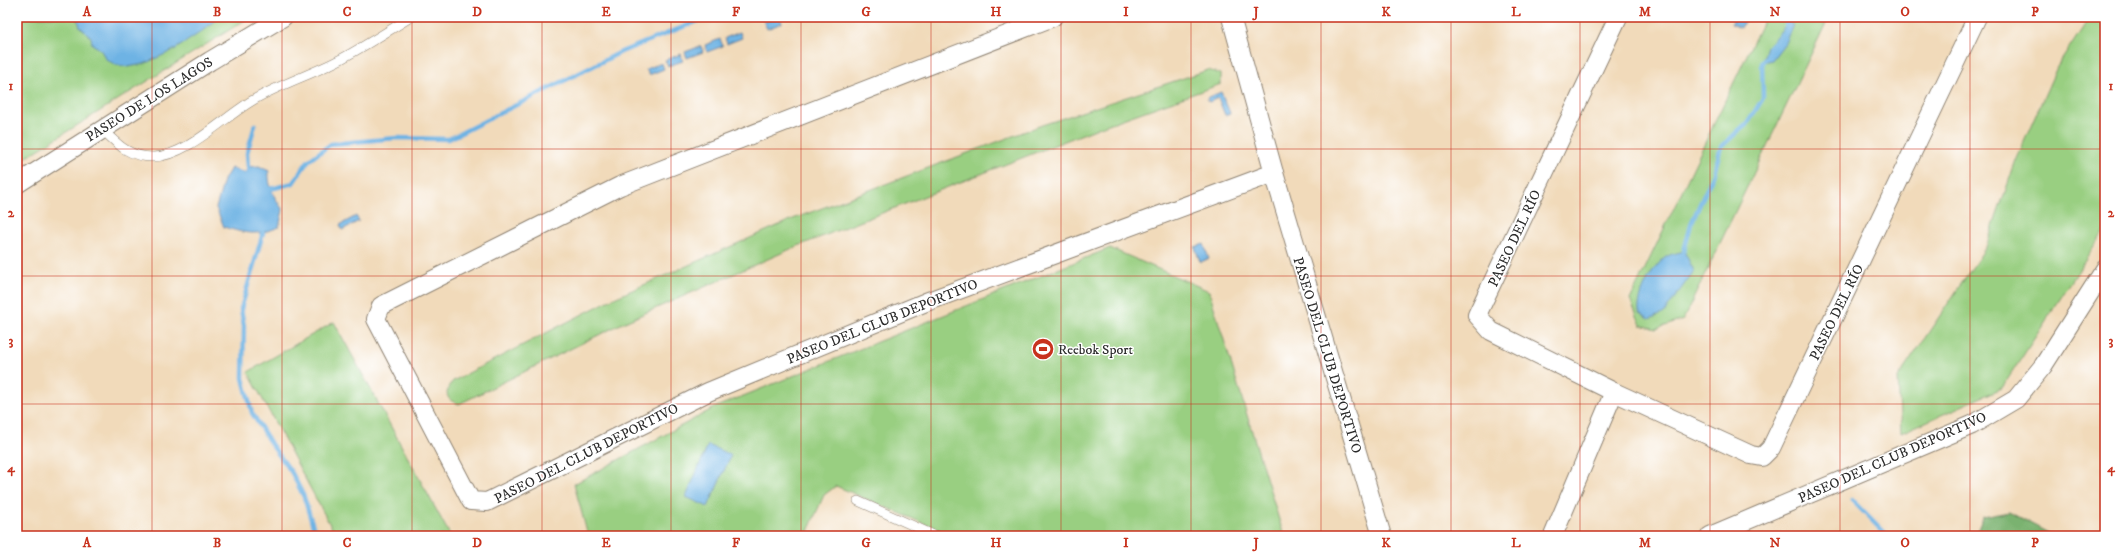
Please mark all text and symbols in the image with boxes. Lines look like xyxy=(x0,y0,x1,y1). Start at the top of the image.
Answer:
text: A xyxy=(82,4,92,20)
text: B xyxy=(213,4,221,20)
text: C xyxy=(343,4,352,20)
text: D xyxy=(472,4,482,20)
text: E xyxy=(601,4,611,20)
text: F xyxy=(732,4,741,20)
text: G xyxy=(861,4,871,20)
text: H xyxy=(991,4,1002,20)
text: I xyxy=(1123,4,1129,20)
text: J xyxy=(1251,4,1259,21)
text: K xyxy=(1381,4,1391,20)
text: L xyxy=(1511,4,1521,20)
text: M xyxy=(1639,4,1651,20)
text: N xyxy=(1770,4,1781,20)
text: O xyxy=(1900,4,1910,20)
text: P xyxy=(2031,4,2039,20)
street label: PASEO DE LOS LAGOS xyxy=(83,53,216,146)
text: 1 xyxy=(9,78,14,94)
text: 1 xyxy=(2109,78,2114,94)
street label: PASEO DEL RÍO xyxy=(1485,187,1545,290)
text: 2 xyxy=(8,205,15,221)
text: 2 xyxy=(2108,205,2115,221)
street label: PASEO DEL CLUB DEPORTIVO xyxy=(1289,255,1366,456)
street label: PASEO DEL RÍO xyxy=(1806,261,1868,364)
street label: PASEO DEL CLUB DEPORTIVO xyxy=(784,275,981,369)
text: 3 xyxy=(9,333,14,349)
text: 3 xyxy=(2109,333,2114,349)
sports icon: Reebok Sport xyxy=(1030,336,1056,362)
place label: Reebok Sport xyxy=(1058,341,1133,359)
street label: PASEO DEL CLUB DEPORTIVO xyxy=(491,399,682,508)
street label: PASEO DEL CLUB DEPORTIVO xyxy=(1795,408,1989,508)
text: 4 xyxy=(6,460,15,477)
text: 4 xyxy=(2106,460,2115,477)
text: A xyxy=(82,535,92,551)
text: B xyxy=(213,535,221,551)
text: C xyxy=(343,535,352,551)
text: D xyxy=(472,535,482,551)
text: E xyxy=(601,535,611,551)
text: F xyxy=(732,535,741,551)
text: G xyxy=(861,535,871,551)
text: H xyxy=(991,535,1002,551)
text: I xyxy=(1123,535,1129,551)
text: J xyxy=(1251,535,1259,552)
text: K xyxy=(1381,535,1391,551)
text: L xyxy=(1511,535,1521,551)
text: M xyxy=(1639,535,1651,551)
text: N xyxy=(1770,535,1781,551)
text: O xyxy=(1900,535,1910,551)
text: P xyxy=(2031,535,2039,551)

